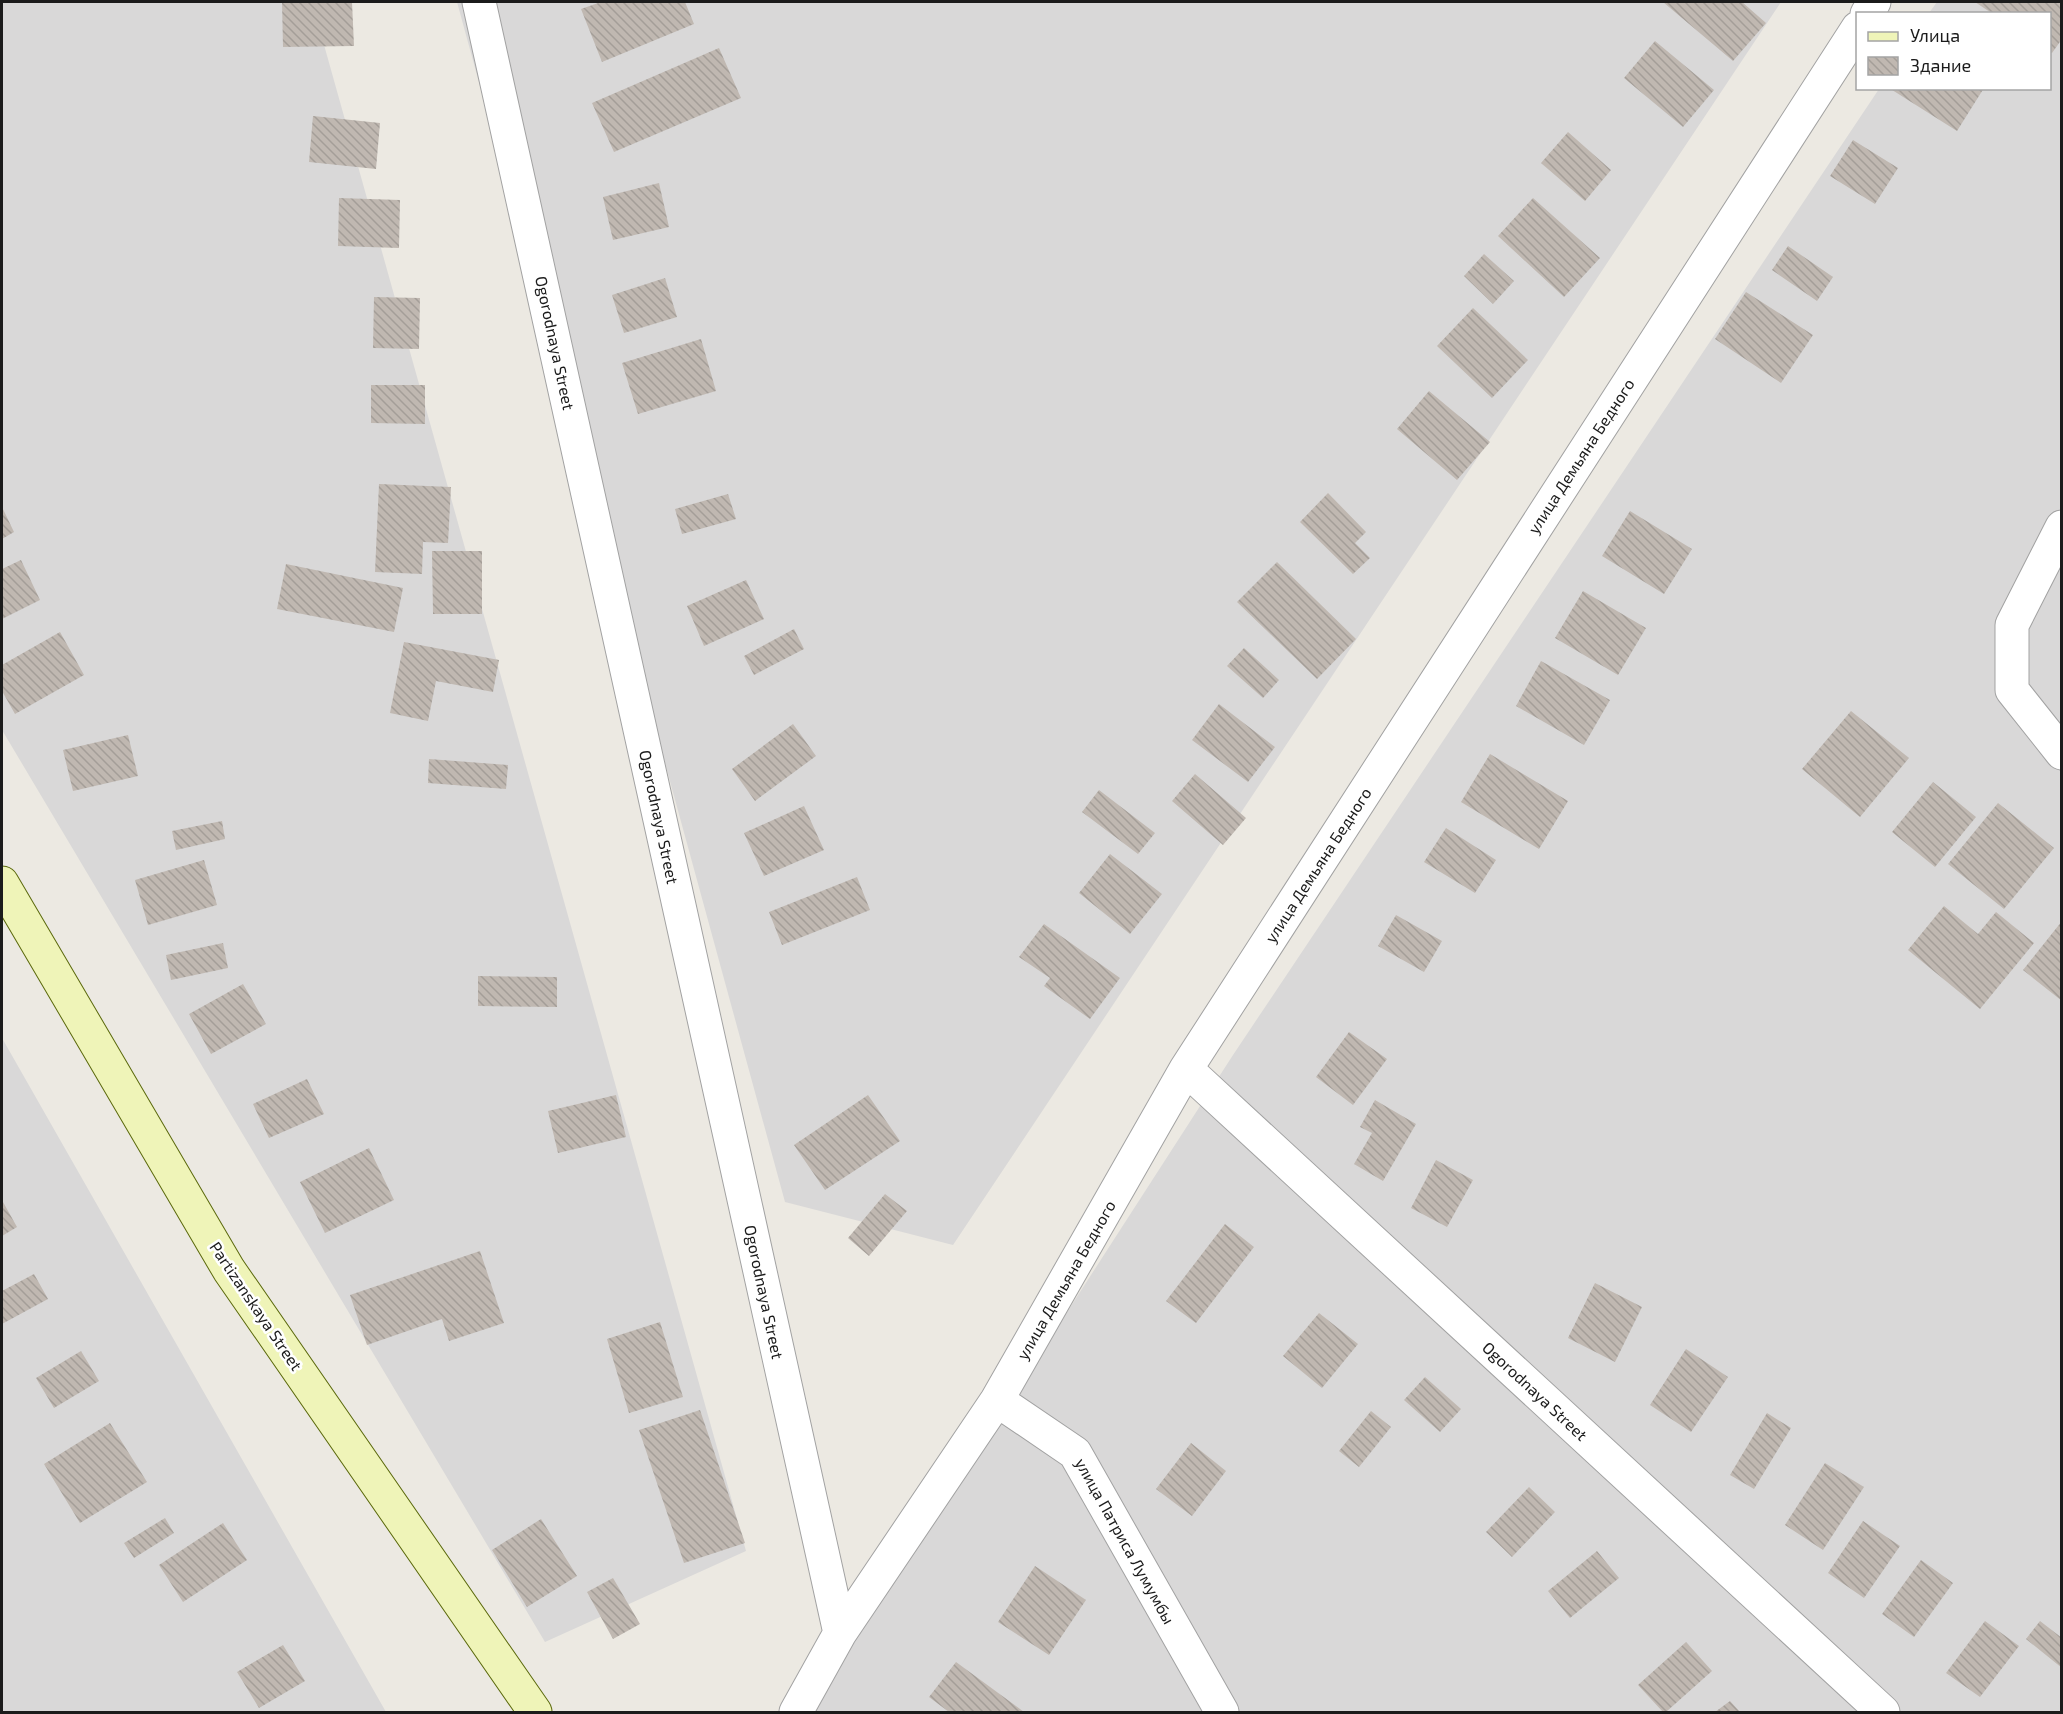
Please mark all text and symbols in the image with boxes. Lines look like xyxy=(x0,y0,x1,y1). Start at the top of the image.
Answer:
legend xyxy=(1856,12,2051,90)
text: Улица xyxy=(1910,24,1960,46)
text: Здание xyxy=(1910,54,1971,76)
street label: Ogorodnaya Street xyxy=(532,274,579,412)
street label: улица Демьяна Бедного xyxy=(1523,375,1639,537)
street label: Ogorodnaya Street xyxy=(636,748,683,886)
street label: улица Демьяна Бедного xyxy=(1260,784,1376,946)
street label: улица Демьяна Бедного xyxy=(1012,1197,1120,1363)
street label: Ogorodnaya Street xyxy=(741,1223,788,1361)
street label: Partizanskaya Street xyxy=(206,1238,307,1374)
street label: Ogorodnaya Street xyxy=(1479,1337,1592,1444)
street label: улица Патриса Лумумбы xyxy=(1071,1454,1179,1628)

